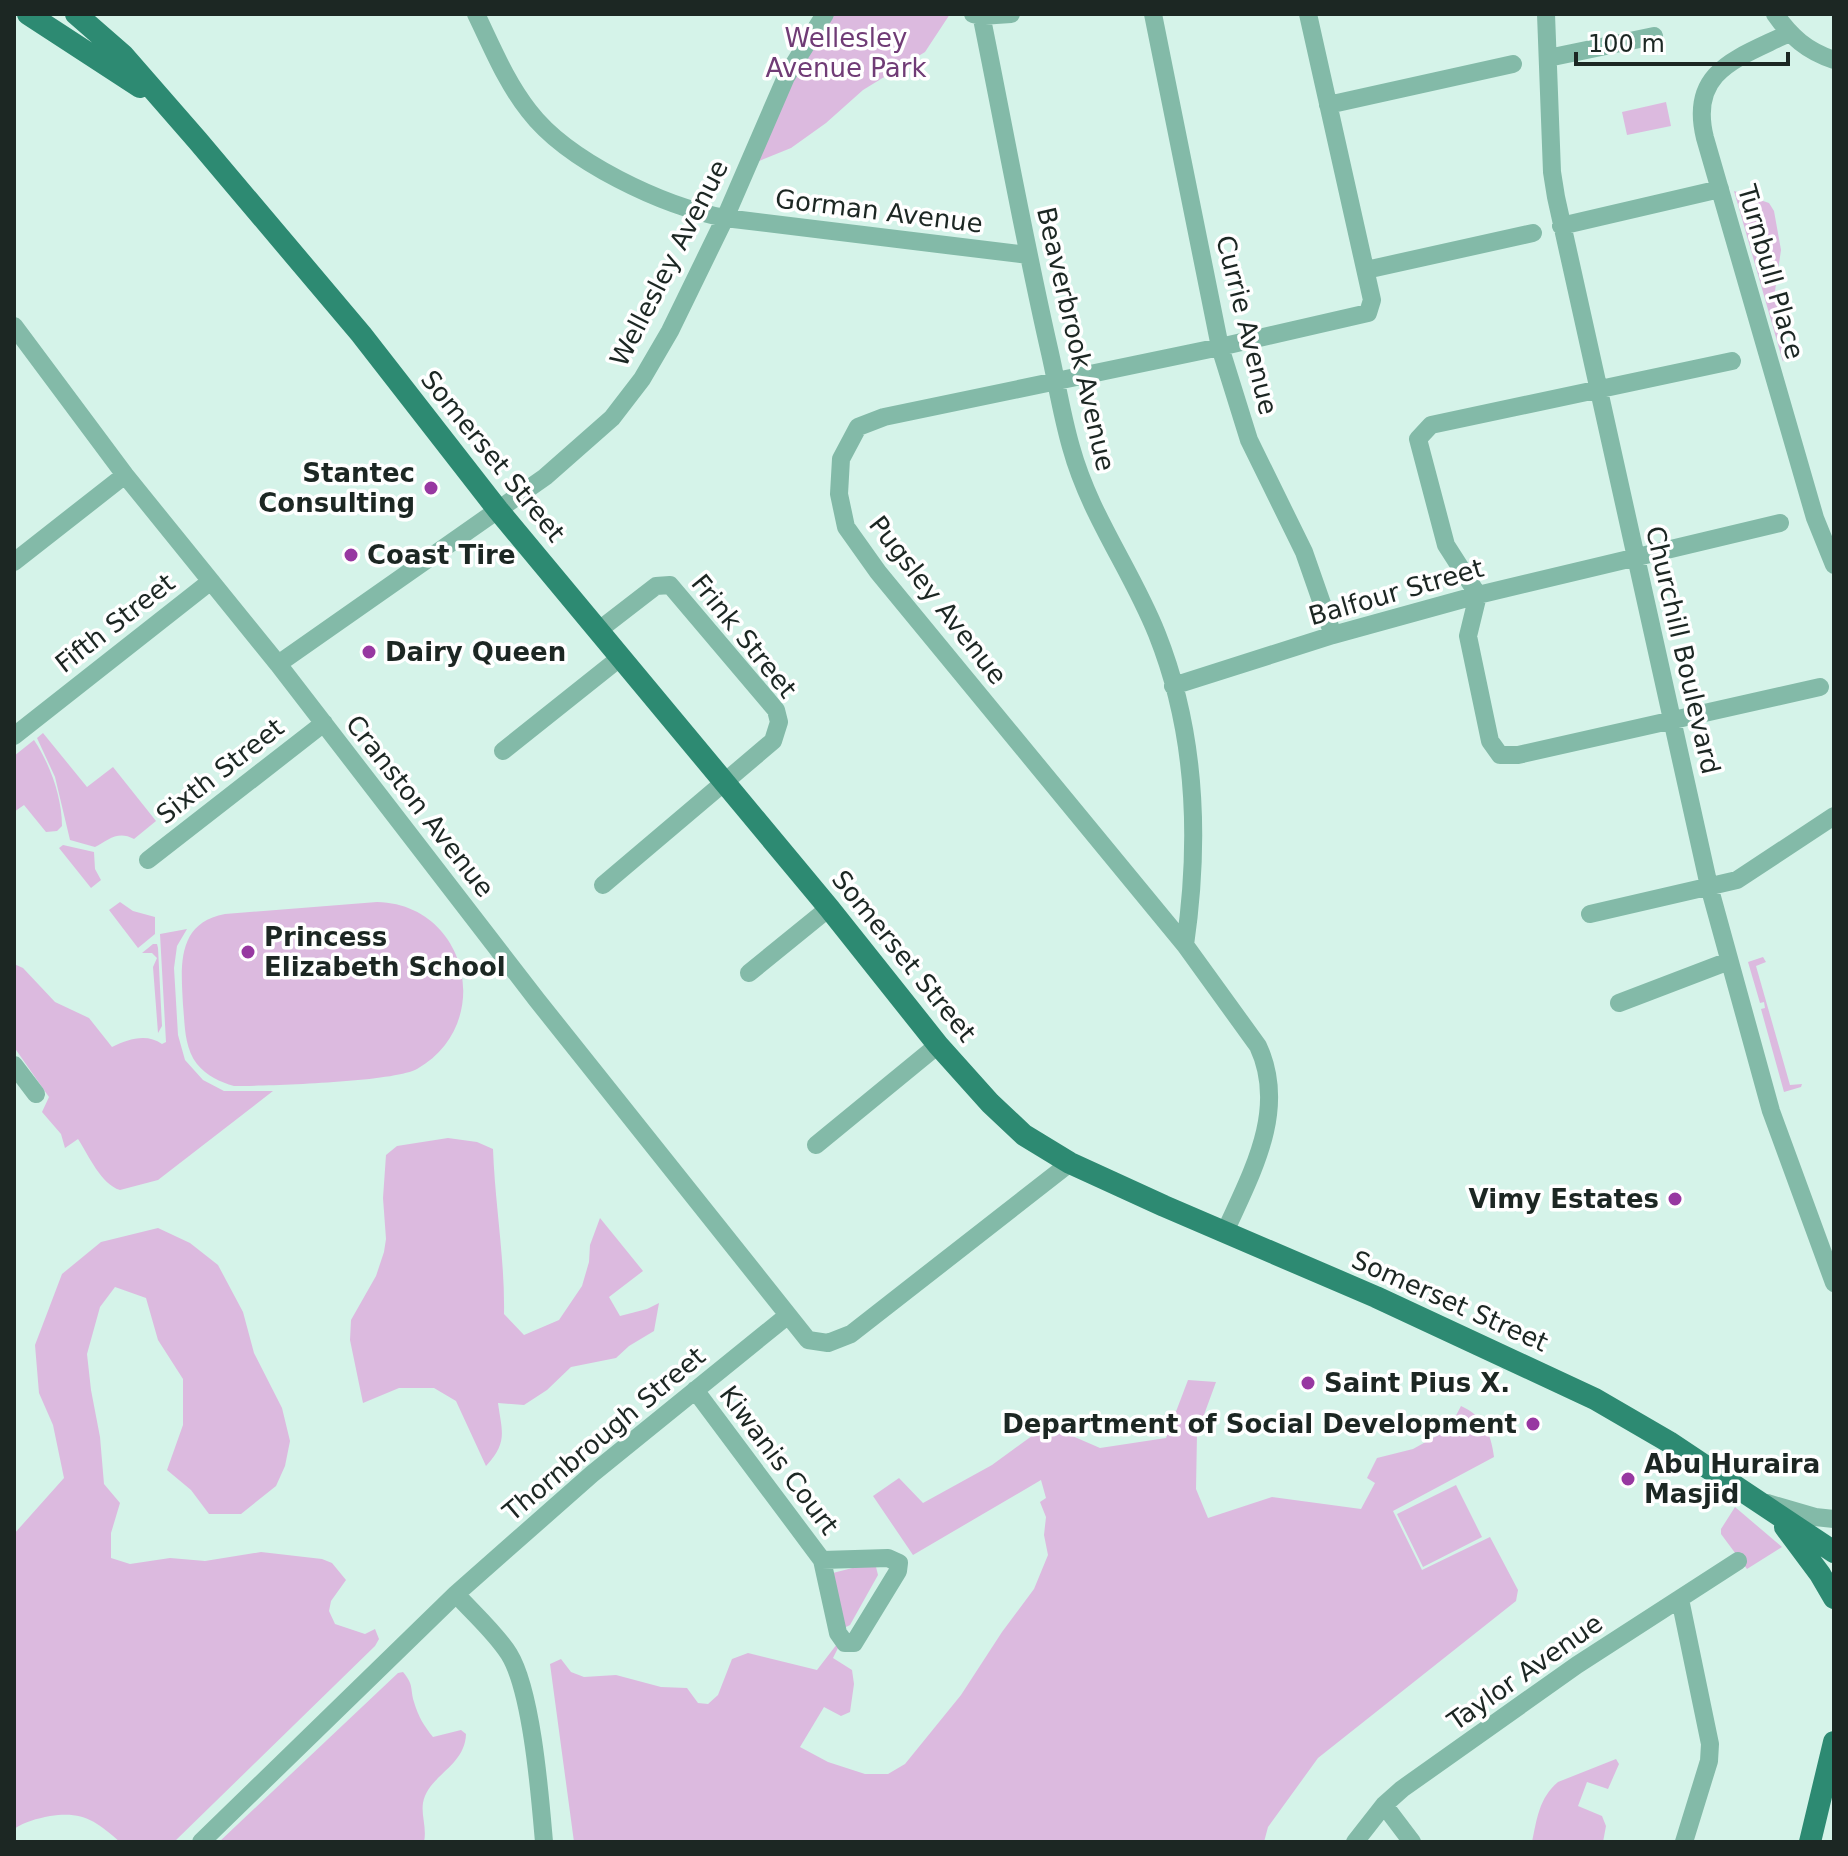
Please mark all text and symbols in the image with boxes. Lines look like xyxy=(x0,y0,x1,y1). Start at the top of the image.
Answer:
scale bar xyxy=(1576,16,1788,66)
park label: Wellesley Avenue Park xyxy=(765,23,927,83)
text: 100 m xyxy=(1588,30,1665,58)
street label: Wellesley Avenue xyxy=(604,155,734,371)
street label: Turnbull Place xyxy=(1732,180,1810,363)
street label: Gorman Avenue xyxy=(774,183,984,239)
street label: Beaverbrook Avenue xyxy=(1031,204,1121,474)
street label: Currie Avenue xyxy=(1210,232,1284,418)
street label: Somerset Street xyxy=(415,364,571,548)
place label: Stantec Consulting xyxy=(258,458,415,518)
marker: Stantec Consulting xyxy=(422,479,440,497)
street label: Pugsley Avenue xyxy=(863,510,1013,690)
street label: Churchill Boulevard xyxy=(1640,523,1726,777)
place label: Coast Tire xyxy=(367,540,516,570)
marker: Coast Tire xyxy=(342,546,360,564)
street label: Balfour Street xyxy=(1305,553,1487,631)
street label: Fifth Street xyxy=(49,567,181,679)
street label: Frink Street xyxy=(685,568,803,704)
place label: Dairy Queen xyxy=(385,637,566,667)
marker: Dairy Queen xyxy=(360,643,378,661)
street label: Cranston Avenue xyxy=(340,709,500,903)
street label: Sixth Street xyxy=(150,712,290,830)
street label: Somerset Street xyxy=(826,864,982,1048)
place label: Princess Elizabeth School xyxy=(264,922,506,982)
marker: Princess Elizabeth School xyxy=(239,943,257,961)
place label: Vimy Estates xyxy=(1469,1184,1659,1214)
marker: Vimy Estates xyxy=(1666,1190,1684,1208)
street label: Somerset Street xyxy=(1347,1244,1553,1358)
street label: Thornbrough Street xyxy=(496,1341,711,1528)
place label: Saint Pius X. xyxy=(1324,1368,1510,1398)
marker: Saint Pius X. xyxy=(1299,1374,1317,1392)
street label: Kiwanis Court xyxy=(713,1380,845,1540)
place label: Department of Social Development xyxy=(1002,1409,1517,1439)
marker: Department of Social Development xyxy=(1524,1415,1542,1433)
place label: Abu Huraira Masjid xyxy=(1644,1449,1820,1509)
marker: Abu Huraira Masjid xyxy=(1619,1470,1637,1488)
street label: Taylor Avenue xyxy=(1441,1608,1608,1737)

